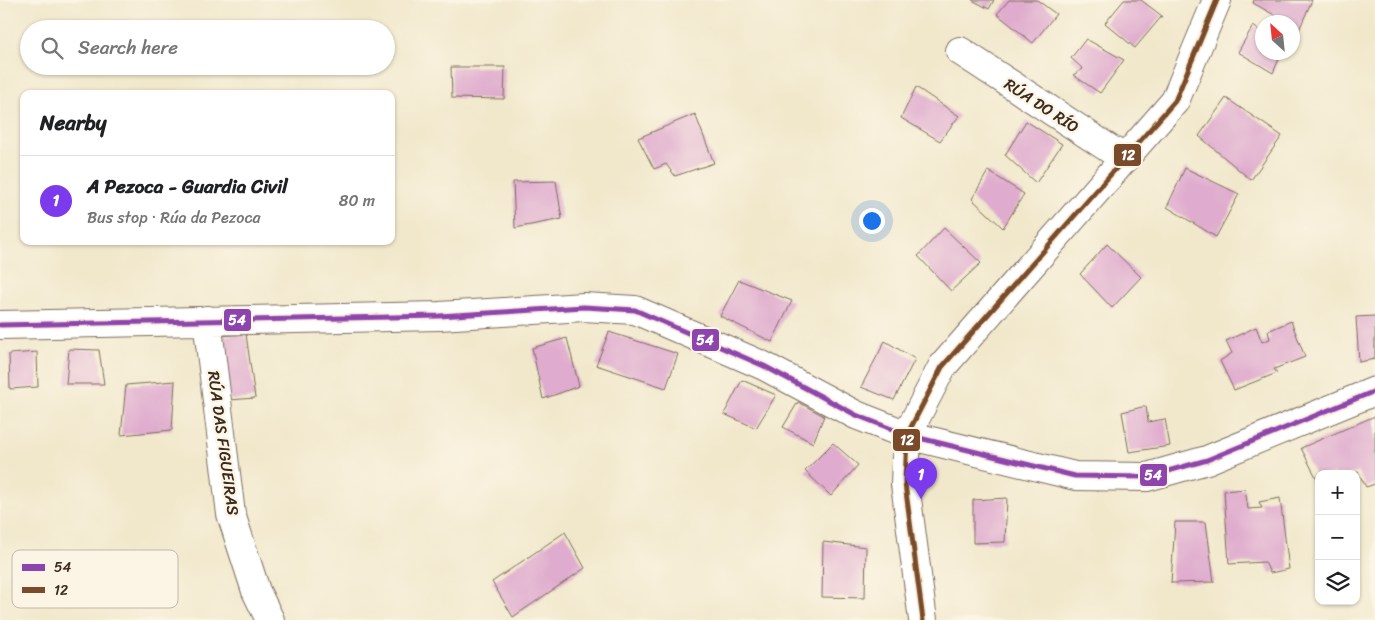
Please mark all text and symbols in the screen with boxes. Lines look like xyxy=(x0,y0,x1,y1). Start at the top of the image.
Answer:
north arrow xyxy=(1255,15,1300,60)
search box xyxy=(20,20,395,75)
text: Search here xyxy=(78,31,178,64)
icon: search xyxy=(38,34,66,62)
street label: RÚA DO RÍO xyxy=(998,70,1085,141)
text: Nearby xyxy=(40,104,106,142)
line badge: 12 xyxy=(1113,143,1142,167)
text: 12 xyxy=(1121,143,1136,168)
text: A Pezoca - Guardia Civil xyxy=(87,170,288,203)
text: 1 xyxy=(53,186,59,215)
text: 80 m xyxy=(339,186,375,215)
text: Bus stop · Rúa da Pezoca xyxy=(87,203,260,232)
your location xyxy=(859,208,885,234)
line badge: 54 xyxy=(223,308,252,332)
text: 54 xyxy=(228,308,246,333)
line badge: 54 xyxy=(691,328,720,352)
text: 54 xyxy=(696,328,714,353)
street label: RÚA DAS FIGUEIRAS xyxy=(199,369,248,517)
line badge: 12 xyxy=(892,428,921,452)
text: 12 xyxy=(900,428,915,453)
pin: 1 xyxy=(905,458,937,499)
line badge: 54 xyxy=(1139,463,1168,487)
text: 54 xyxy=(1144,463,1162,488)
map controls xyxy=(1315,470,1360,605)
button: + xyxy=(1315,470,1360,515)
button: − xyxy=(1315,515,1360,560)
legend xyxy=(12,550,178,608)
text: 54 xyxy=(54,555,72,580)
button: layers xyxy=(1315,560,1360,605)
text: 12 xyxy=(54,578,68,603)

